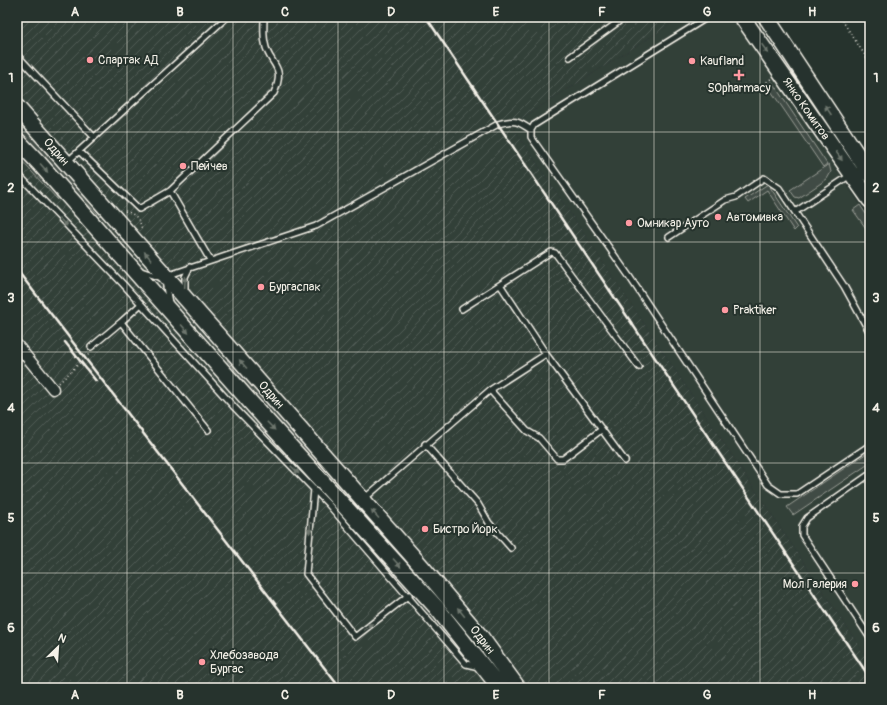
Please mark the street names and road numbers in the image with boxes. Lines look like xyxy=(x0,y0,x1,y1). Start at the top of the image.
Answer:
street label: Янко Комитов xyxy=(779,75,833,143)
street label: Одрин xyxy=(40,135,72,169)
street label: Одрин xyxy=(255,378,287,412)
street label: Одрин xyxy=(466,623,498,657)

